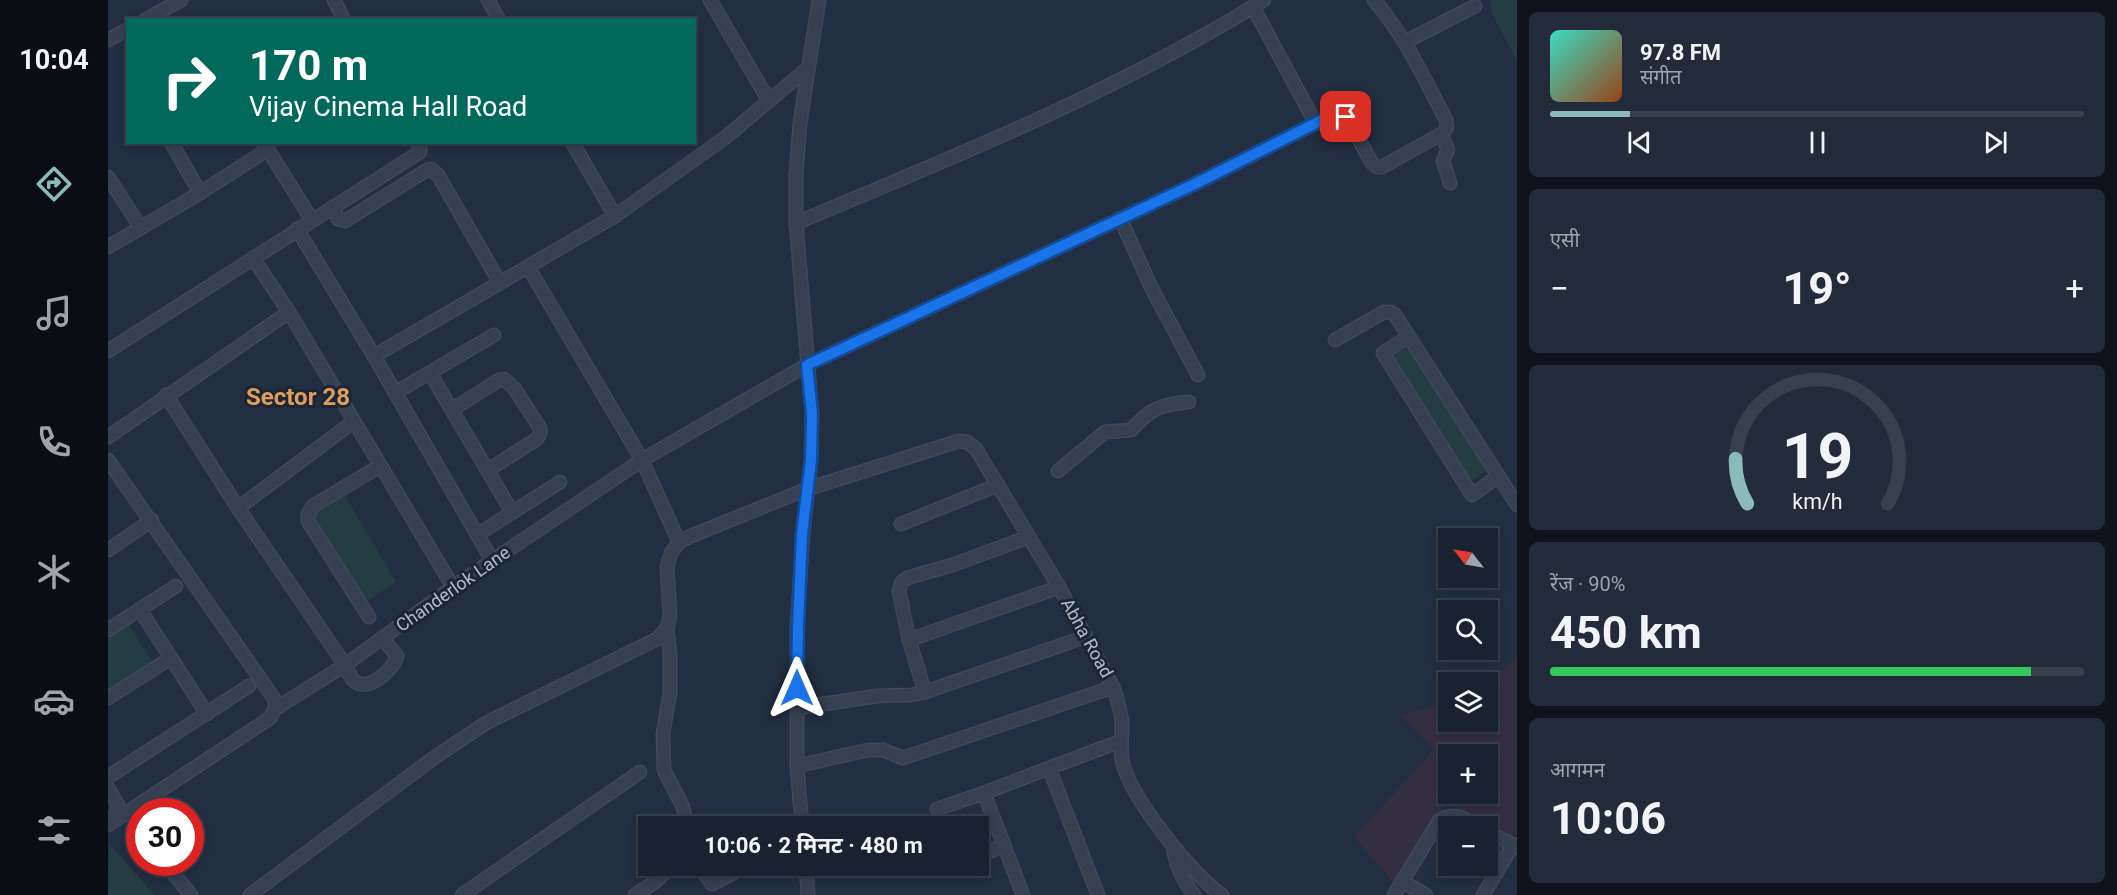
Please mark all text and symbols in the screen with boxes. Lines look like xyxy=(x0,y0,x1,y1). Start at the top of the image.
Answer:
text: 97.8 FM xyxy=(1640,40,1721,65)
text: 170 m xyxy=(249,41,368,90)
icon: right xyxy=(150,42,228,120)
text: 10:04 xyxy=(19,44,89,76)
text: संगीत xyxy=(1640,65,1681,89)
text: Vijay Cinema Hall Road xyxy=(249,91,527,123)
pin xyxy=(1320,91,1371,142)
icon: arrive xyxy=(1329,100,1362,133)
icon: previous xyxy=(1623,126,1656,159)
icon: pause xyxy=(1801,126,1834,159)
icon: next xyxy=(1979,126,2012,159)
icon: directions xyxy=(33,163,75,205)
text: एसी xyxy=(1550,228,1580,252)
text: 19° xyxy=(1782,262,1852,315)
text: − xyxy=(1550,269,1569,308)
text: + xyxy=(2065,269,2084,308)
icon: music xyxy=(33,292,75,334)
district label: Sector 28 xyxy=(246,383,350,411)
icon: phone xyxy=(33,421,75,463)
text: 19 xyxy=(1781,421,1853,494)
text: km/h xyxy=(1792,490,1842,515)
north arrow xyxy=(1438,528,1498,588)
map controls xyxy=(1438,528,1498,876)
street label: Chanderlok Lane xyxy=(392,541,514,636)
icon: climate xyxy=(33,551,75,593)
text: रेंज · 90% xyxy=(1550,572,1625,596)
street label: Abha Road xyxy=(1057,594,1118,681)
button: search xyxy=(1438,600,1498,660)
text: 450 km xyxy=(1550,606,1702,659)
position arrow xyxy=(765,656,829,720)
button: layers xyxy=(1438,672,1498,732)
icon: car xyxy=(33,680,75,722)
button: + xyxy=(1438,744,1498,804)
text: आगमन xyxy=(1550,758,1605,782)
text: 10:06 xyxy=(1550,792,1666,845)
speed limit sign: 30 xyxy=(126,798,204,876)
icon: filters xyxy=(33,809,75,851)
button: − xyxy=(1438,816,1498,876)
text: 10:06 · 2 मिनट · 480 m xyxy=(704,833,923,858)

